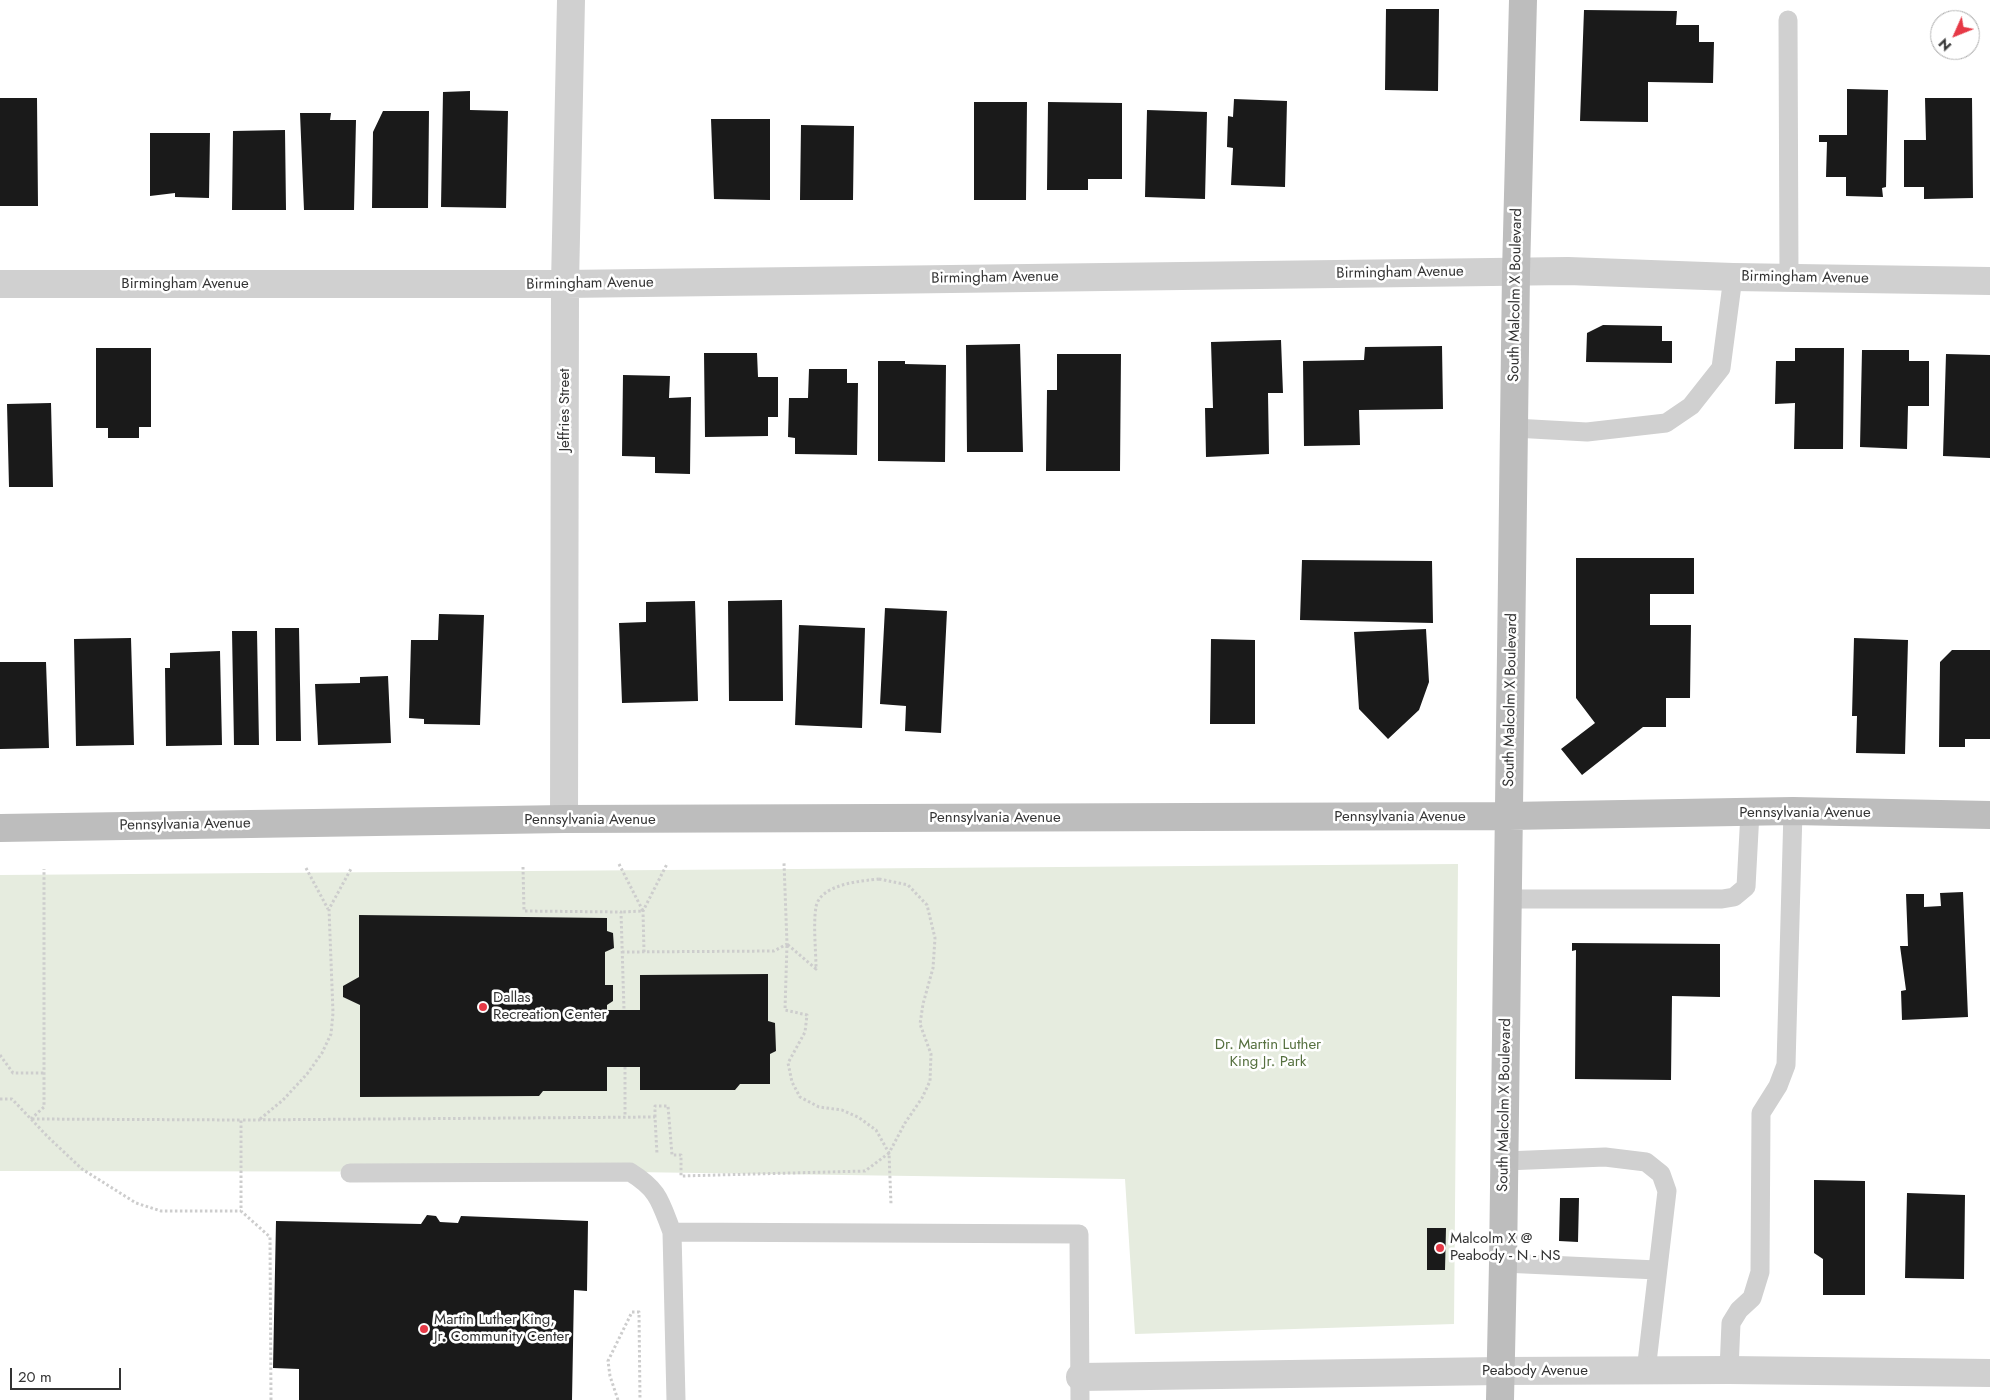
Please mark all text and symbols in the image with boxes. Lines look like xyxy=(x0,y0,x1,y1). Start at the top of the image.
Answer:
north arrow xyxy=(1930,10,1980,60)
text: N xyxy=(1934,34,1956,56)
street label: South Malcolm X Boulevard xyxy=(1505,208,1527,382)
street label: Birmingham Avenue xyxy=(1336,263,1464,283)
street label: Birmingham Avenue xyxy=(931,268,1059,288)
street label: Birmingham Avenue xyxy=(1741,268,1869,288)
street label: Birmingham Avenue xyxy=(526,274,654,294)
street label: Birmingham Avenue xyxy=(121,275,249,293)
street label: Jeffries Street xyxy=(556,368,574,452)
street label: South Malcolm X Boulevard xyxy=(1500,613,1522,787)
street label: Pennsylvania Avenue xyxy=(1739,804,1871,822)
street label: Pennsylvania Avenue xyxy=(1334,808,1466,826)
street label: Pennsylvania Avenue xyxy=(929,809,1061,827)
street label: Pennsylvania Avenue xyxy=(524,811,656,829)
street label: Pennsylvania Avenue xyxy=(119,815,251,835)
place label: Dallas Recreation Center xyxy=(493,989,607,1024)
marker: Dallas Recreation Center xyxy=(477,1001,489,1013)
street label: South Malcolm X Boulevard xyxy=(1494,1018,1516,1192)
park label: Dr. Martin Luther King Jr. Park xyxy=(1215,1036,1321,1071)
place label: Malcolm X @ Peabody - N - NS xyxy=(1450,1230,1560,1265)
marker: Malcolm X @ Peabody - N - NS xyxy=(1434,1242,1446,1254)
place label: Martin Luther King, Jr. Community Center xyxy=(434,1311,569,1346)
marker: Martin Luther King, Jr. Community Center xyxy=(418,1323,430,1335)
scale bar xyxy=(12,1358,124,1390)
street label: Peabody Avenue xyxy=(1482,1362,1588,1380)
text: 20 m xyxy=(18,1366,52,1388)

